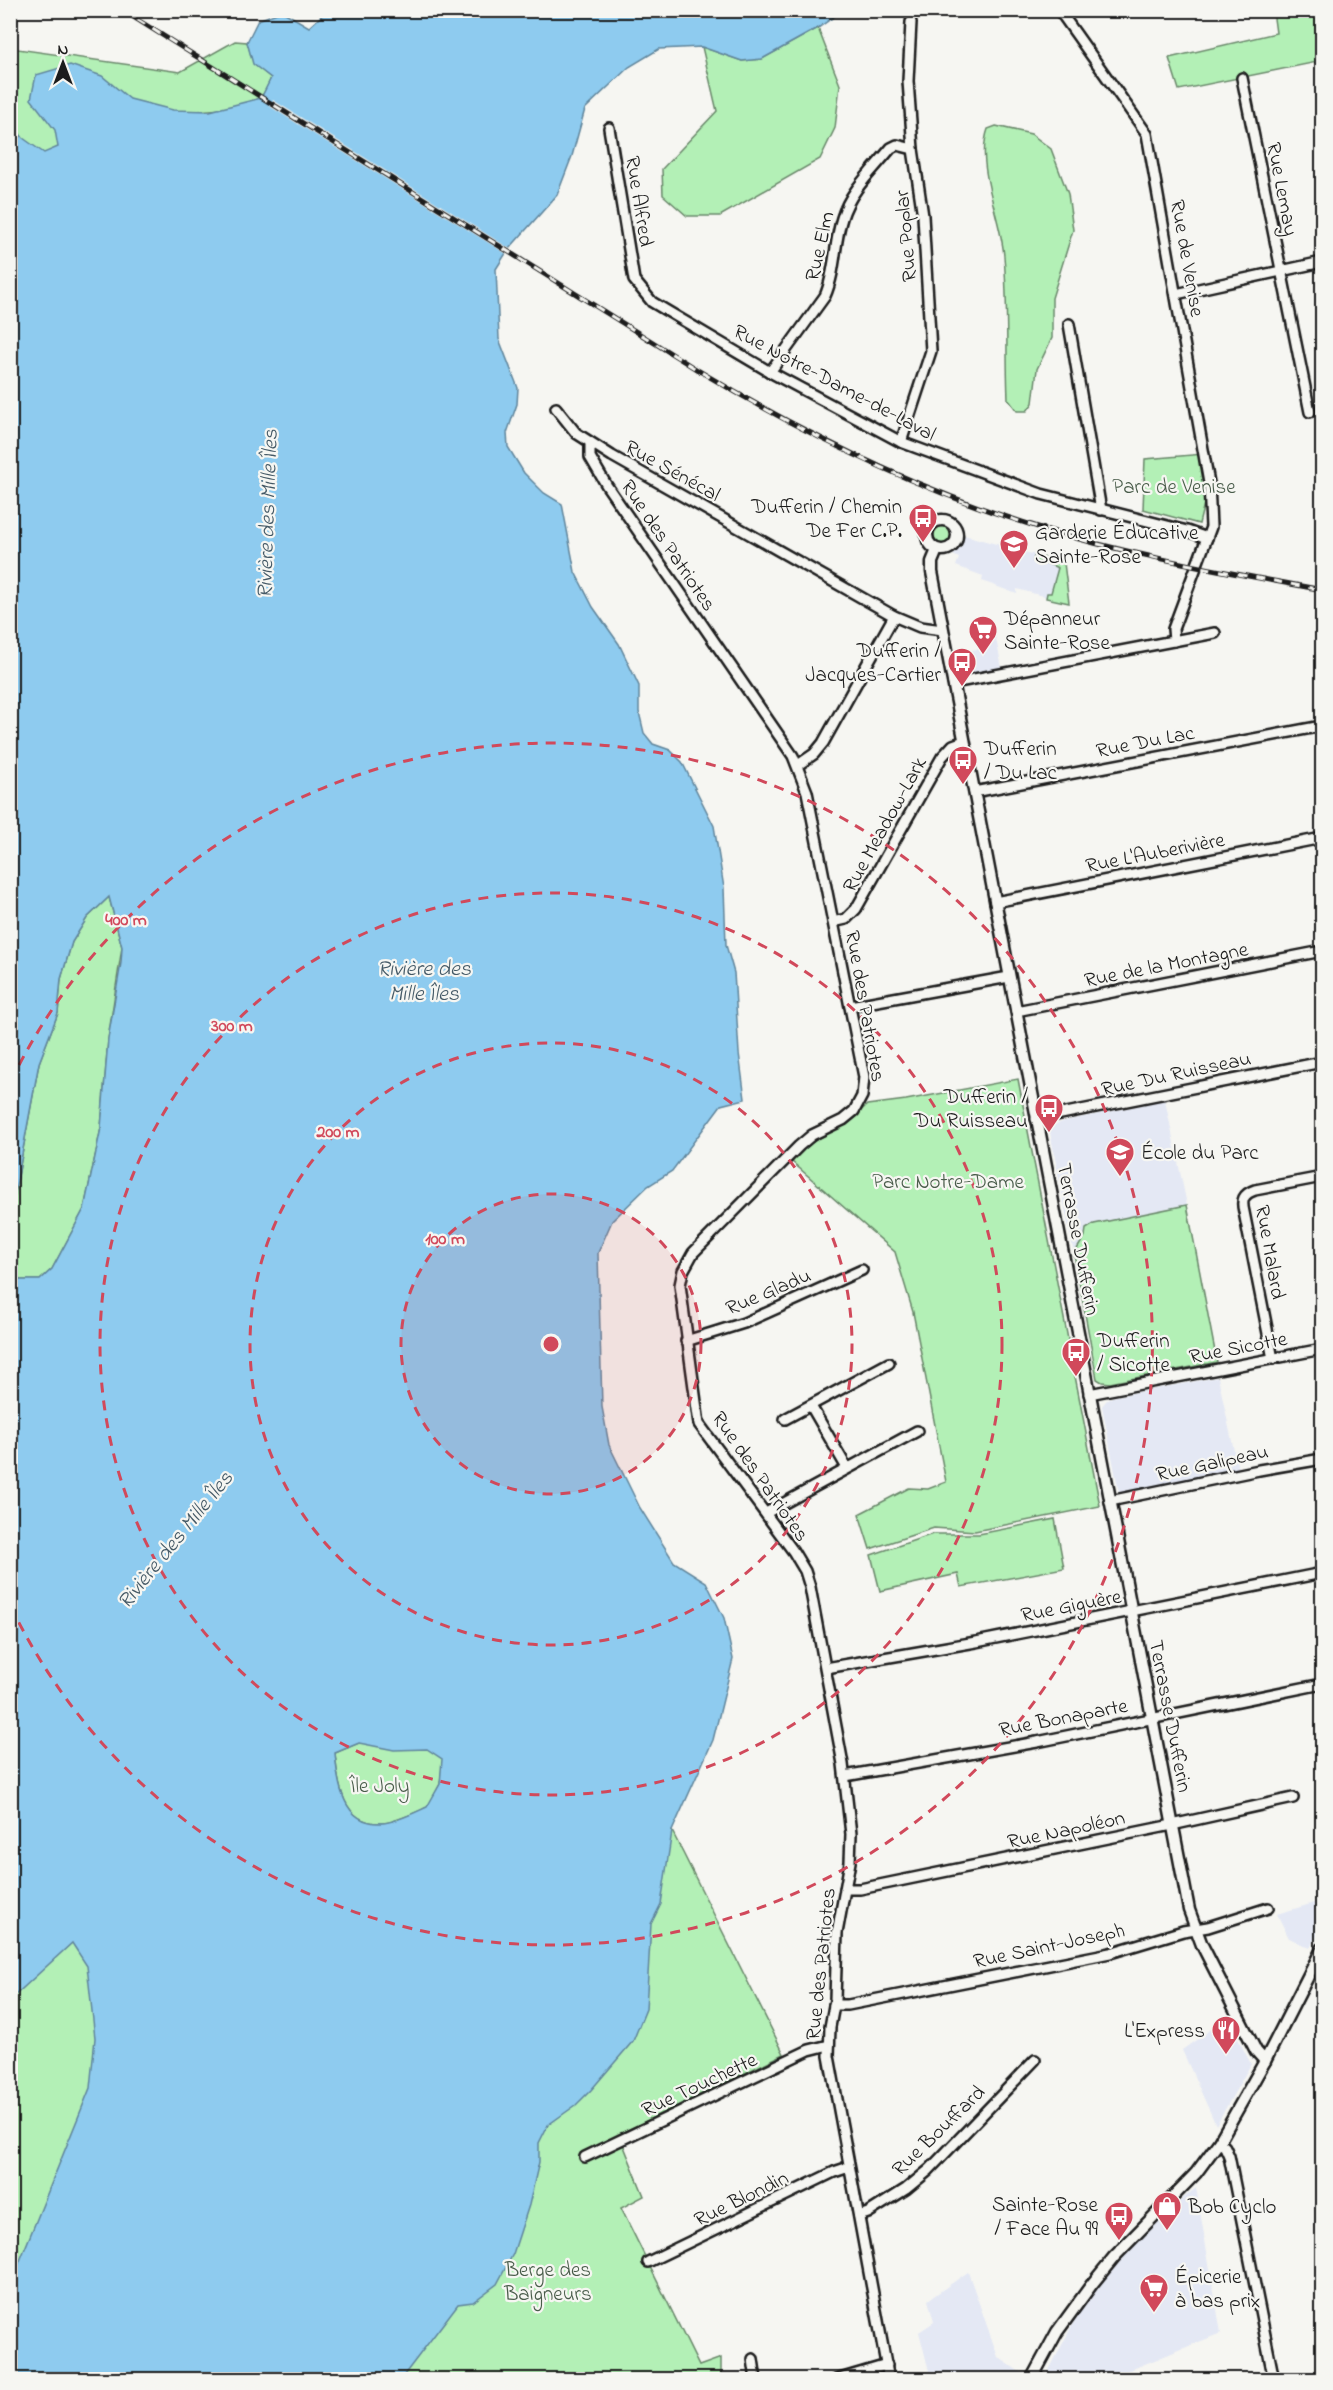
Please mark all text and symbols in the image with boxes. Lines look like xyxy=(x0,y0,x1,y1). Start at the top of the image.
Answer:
north arrow xyxy=(33,33,93,93)
text: N xyxy=(58,38,69,62)
street label: Rue Lemay xyxy=(1255,140,1305,239)
street label: Rue Alfred xyxy=(616,154,660,249)
street label: Rue Poplar xyxy=(888,188,926,283)
street label: Rue de Venise xyxy=(1161,198,1211,320)
street label: Rue Elm xyxy=(798,209,844,284)
street label: Rue Notre-Dame-de-Laval xyxy=(727,318,941,450)
water label: Rivière des Mille Îles xyxy=(250,428,288,599)
street label: Rue Sénécal xyxy=(619,433,725,510)
park label: Parc de Venise xyxy=(1112,473,1236,503)
street label: Rue des Patriotes xyxy=(612,474,723,618)
place label: Dufferin / Chemin De Fer C.P. xyxy=(750,493,902,547)
bus stop icon: Dufferin / Chemin De Fer C.P. xyxy=(907,502,939,544)
place label: Garderie Éducative Sainte-Rose xyxy=(1035,519,1199,573)
school or university icon: Garderie Éducative Sainte-Rose xyxy=(998,528,1030,570)
place label: Dépanneur Sainte-Rose xyxy=(1003,605,1111,659)
supermarket icon: Dépanneur Sainte-Rose xyxy=(967,614,999,656)
place label: Dufferin / Jacques-Cartier xyxy=(805,637,941,691)
bus stop icon: Dufferin / Jacques-Cartier xyxy=(946,646,978,688)
street label: Rue Du Lac xyxy=(1094,719,1198,767)
place label: Dufferin / Du Lac xyxy=(983,735,1057,789)
bus stop icon: Dufferin / Du Lac xyxy=(947,744,979,786)
street label: Rue Meadow-Lark xyxy=(836,751,936,898)
street label: Rue L'Auberivière xyxy=(1083,826,1228,882)
text: 400 m xyxy=(105,908,147,934)
street label: Rue des Patriotes xyxy=(836,928,892,1084)
street label: Rue de la Montagne xyxy=(1082,935,1252,999)
water label: Rivière des Mille Îles xyxy=(377,954,472,1011)
text: 300 m xyxy=(210,1014,253,1040)
street label: Rue Du Ruisseau xyxy=(1099,1044,1254,1105)
place label: Dufferin / Du Ruisseau xyxy=(913,1083,1028,1137)
bus stop icon: Dufferin / Du Ruisseau xyxy=(1033,1092,1065,1134)
text: 200 m xyxy=(316,1120,360,1146)
school or university icon: École du Parc xyxy=(1104,1136,1136,1178)
place label: École du Parc xyxy=(1141,1139,1259,1169)
street label: Terrasse Dufferin xyxy=(1048,1161,1106,1318)
park label: Parc Notre-Dame xyxy=(872,1168,1024,1198)
street label: Rue Malard xyxy=(1246,1203,1292,1302)
text: 100 m xyxy=(425,1227,465,1253)
street label: Rue Gladu xyxy=(721,1261,816,1324)
street label: Rue Sicotte xyxy=(1187,1325,1291,1373)
place label: Dufferin / Sicotte xyxy=(1096,1327,1170,1381)
centre of rings xyxy=(541,1334,561,1354)
bus stop icon: Dufferin / Sicotte xyxy=(1060,1336,1092,1378)
street label: Rue des Patriotes xyxy=(703,1406,816,1548)
street label: Rue Galipeau xyxy=(1153,1437,1271,1490)
water label: Rivière des Mille Îles xyxy=(111,1464,243,1617)
street label: Rue Giguère xyxy=(1019,1582,1125,1633)
street label: Terrasse Dufferin xyxy=(1140,1638,1198,1795)
street label: Rue Bonaparte xyxy=(996,1692,1131,1746)
park label: Île Joly xyxy=(349,1772,409,1804)
street label: Rue Napoléon xyxy=(1005,1804,1128,1858)
street label: Rue des Patriotes xyxy=(799,1887,845,2042)
street label: Rue Saint-Joseph xyxy=(971,1916,1128,1978)
restaurant icon: L'Express xyxy=(1210,2014,1242,2056)
place label: L'Express xyxy=(1124,2017,1205,2047)
street label: Rue Touchette xyxy=(637,2046,763,2126)
street label: Rue Bouffard xyxy=(886,2079,993,2184)
street label: Rue Blondin xyxy=(690,2164,794,2236)
shop icon: Bob Cyclo xyxy=(1151,2190,1183,2232)
place label: Sainte-Rose / Face Au 99 xyxy=(992,2191,1099,2245)
place label: Bob Cyclo xyxy=(1187,2193,1276,2225)
bus stop icon: Sainte-Rose / Face Au 99 xyxy=(1103,2200,1135,2242)
park label: Berge des Baigneurs xyxy=(503,2256,592,2312)
place label: Épicerie à bas prix xyxy=(1175,2263,1260,2317)
supermarket icon: Épicerie à bas prix xyxy=(1138,2272,1170,2314)

